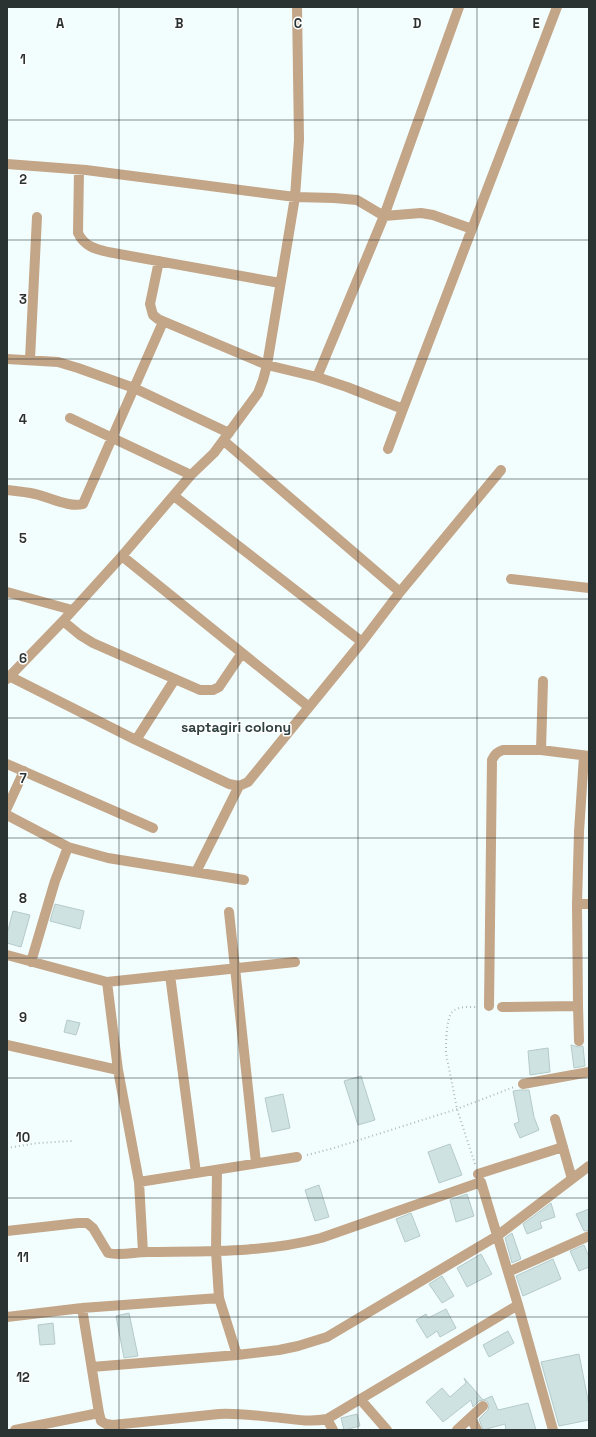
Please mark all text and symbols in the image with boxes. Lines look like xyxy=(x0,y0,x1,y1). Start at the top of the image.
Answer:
text: A xyxy=(56,15,65,32)
text: B xyxy=(175,15,184,32)
text: C xyxy=(294,15,302,32)
text: D xyxy=(413,15,422,32)
text: E xyxy=(532,15,540,32)
text: 1 xyxy=(20,51,26,68)
text: 2 xyxy=(19,171,27,188)
text: 3 xyxy=(19,291,27,308)
text: 4 xyxy=(19,411,27,428)
text: 5 xyxy=(19,530,27,547)
text: 6 xyxy=(19,650,27,667)
district label: saptagiri colony xyxy=(181,718,291,736)
text: 7 xyxy=(19,770,27,787)
text: 8 xyxy=(19,890,27,907)
text: 9 xyxy=(19,1009,27,1026)
text: 10 xyxy=(16,1129,30,1146)
text: 11 xyxy=(17,1249,29,1266)
text: 12 xyxy=(16,1369,30,1386)

